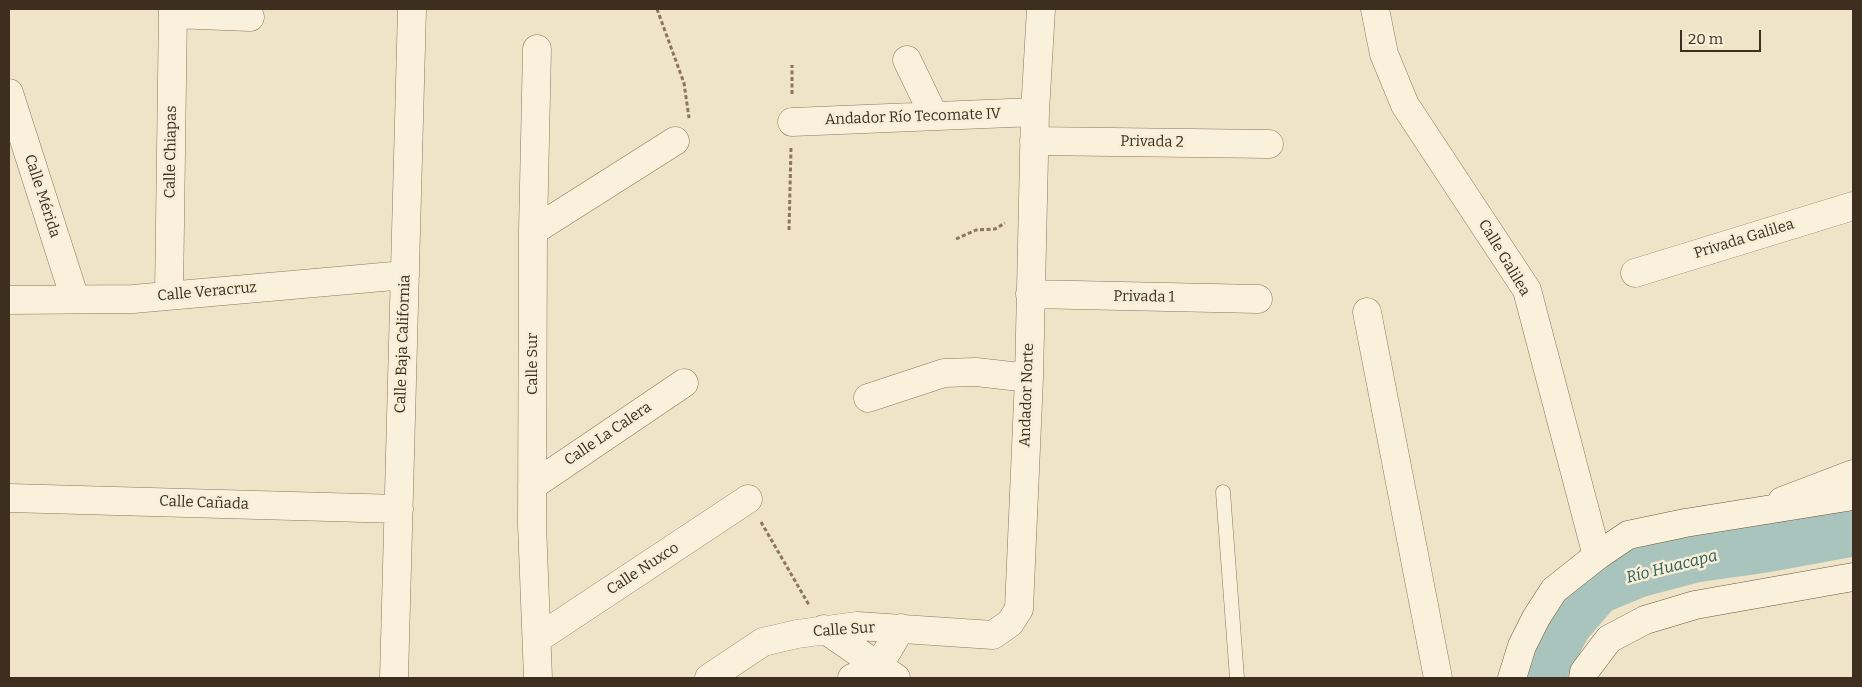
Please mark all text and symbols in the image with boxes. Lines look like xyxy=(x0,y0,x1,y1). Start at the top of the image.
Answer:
scale bar xyxy=(1682,20,1763,52)
text: 20 m xyxy=(1688,30,1723,48)
street label: Calle Chiapas xyxy=(161,105,181,199)
street label: Andador Río Tecomate IV xyxy=(825,105,1001,129)
street label: Privada 2 xyxy=(1120,132,1184,152)
street label: Calle Mérida xyxy=(20,152,64,240)
street label: Privada Galilea xyxy=(1692,215,1796,263)
street label: Calle Galilea xyxy=(1474,217,1534,299)
street label: Calle Baja California xyxy=(392,274,414,414)
street label: Calle Veracruz xyxy=(157,279,257,305)
street label: Privada 1 xyxy=(1113,287,1175,307)
street label: Calle Sur xyxy=(524,333,542,395)
street label: Andador Norte xyxy=(1016,343,1038,447)
street label: Calle La Calera xyxy=(561,398,655,470)
street label: Calle Cañada xyxy=(159,492,249,514)
street label: Calle Nuxco xyxy=(604,539,682,599)
water label: Río Huacapa xyxy=(1624,546,1720,588)
street label: Calle Sur xyxy=(812,619,876,641)

